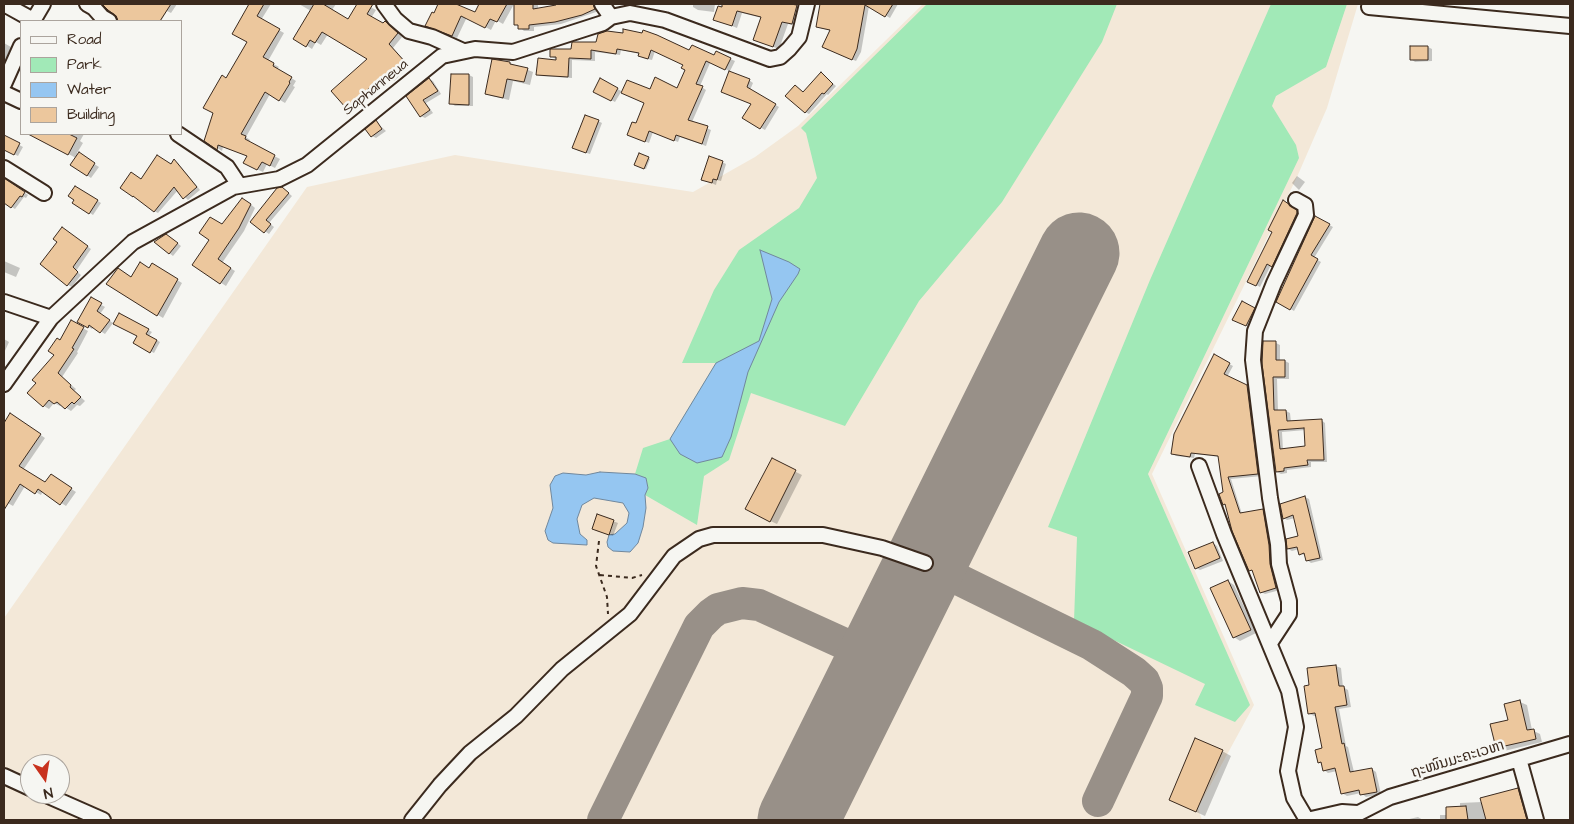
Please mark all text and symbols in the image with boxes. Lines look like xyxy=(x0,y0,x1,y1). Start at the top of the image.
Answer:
legend xyxy=(20,20,182,135)
text: Road xyxy=(67,29,101,50)
text: Park xyxy=(67,54,102,75)
street label: Saphanneua xyxy=(340,56,412,120)
text: Water xyxy=(67,79,111,100)
text: Building xyxy=(67,104,115,125)
street label: ຖະໜົນມະຄະເວຫາ xyxy=(1409,737,1507,783)
north arrow xyxy=(20,754,70,804)
text: N xyxy=(42,782,55,803)

